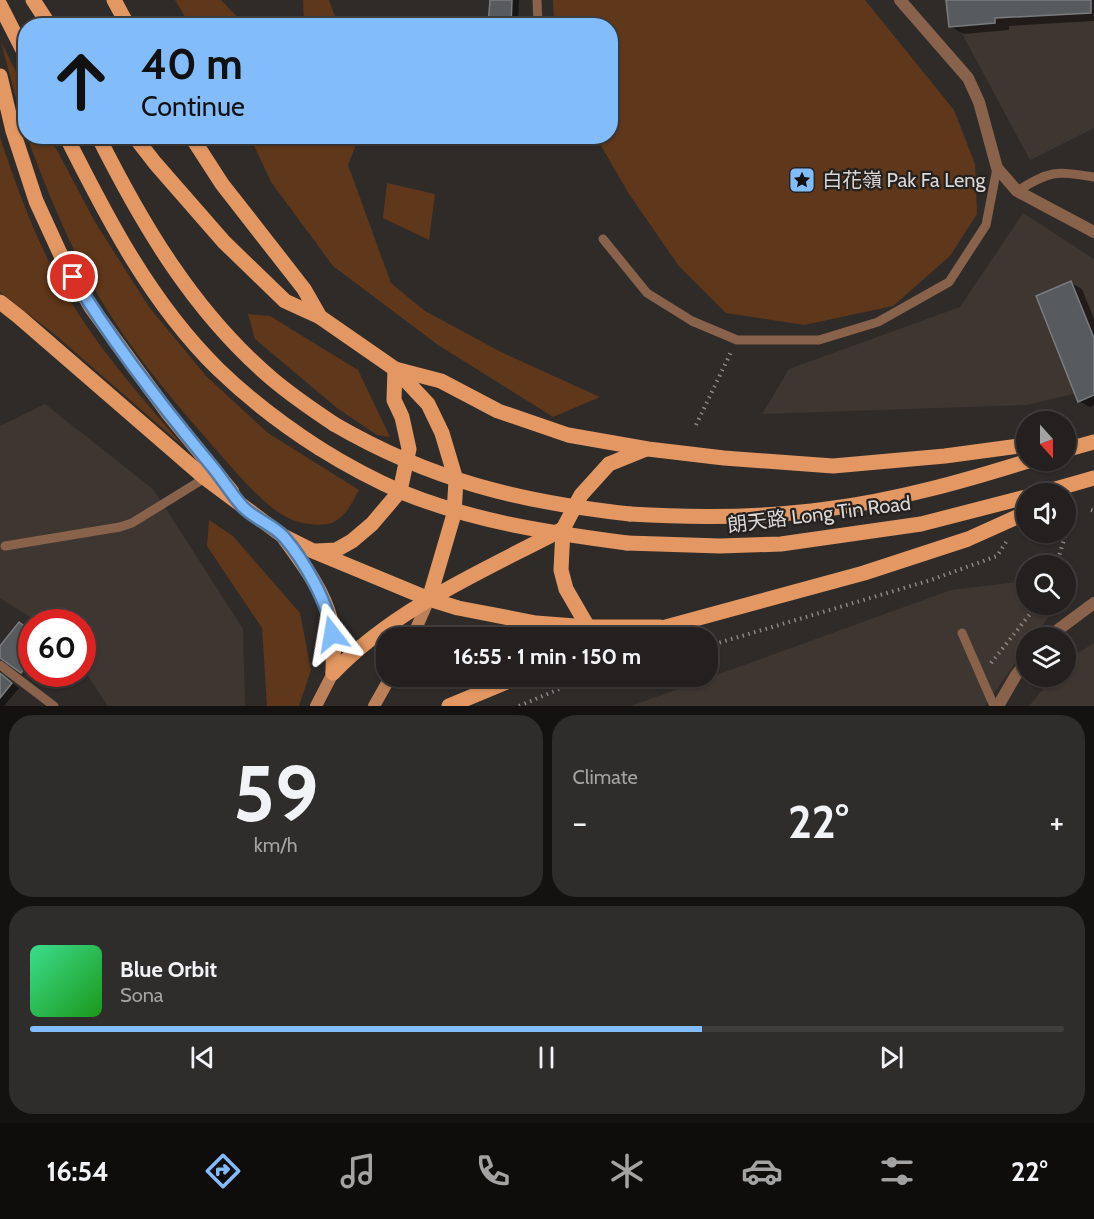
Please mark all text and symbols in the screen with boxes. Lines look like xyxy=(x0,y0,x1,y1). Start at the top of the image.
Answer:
text: 40 m xyxy=(141,38,243,90)
icon: ahead xyxy=(42,42,120,120)
text: Continue xyxy=(141,90,245,123)
place icon: 白花嶺 Pak Fa Leng xyxy=(787,165,817,195)
place label: 白花嶺 Pak Fa Leng xyxy=(822,168,986,192)
pin xyxy=(47,251,98,302)
icon: arrive xyxy=(56,260,89,293)
north arrow xyxy=(1016,411,1076,471)
map controls xyxy=(1016,411,1076,687)
button: sound xyxy=(1016,483,1076,543)
street label: 朗天路 Long Tin Road xyxy=(726,491,912,537)
button: search xyxy=(1016,555,1076,615)
position arrow xyxy=(300,602,364,666)
speed limit sign: 60 xyxy=(18,609,96,687)
button: layers xyxy=(1016,627,1076,687)
text: 16:55 · 1 min · 150 m xyxy=(453,643,641,670)
text: 59 xyxy=(233,746,319,841)
text: Climate xyxy=(573,765,638,789)
text: 22° xyxy=(788,795,849,849)
text: − xyxy=(573,802,587,842)
text: + xyxy=(1049,802,1064,842)
text: km/h xyxy=(254,833,298,857)
text: Blue Orbit xyxy=(120,956,217,983)
text: Sona xyxy=(120,983,163,1007)
icon: previous xyxy=(186,1041,219,1074)
icon: pause xyxy=(530,1041,563,1074)
icon: next xyxy=(875,1041,908,1074)
icon: directions xyxy=(202,1150,244,1192)
icon: music xyxy=(337,1150,379,1192)
icon: phone xyxy=(472,1150,514,1192)
icon: climate xyxy=(606,1150,648,1192)
icon: car xyxy=(741,1150,783,1192)
icon: filters xyxy=(876,1150,918,1192)
text: 16:54 xyxy=(46,1155,109,1188)
text: 22° xyxy=(1011,1155,1047,1188)

